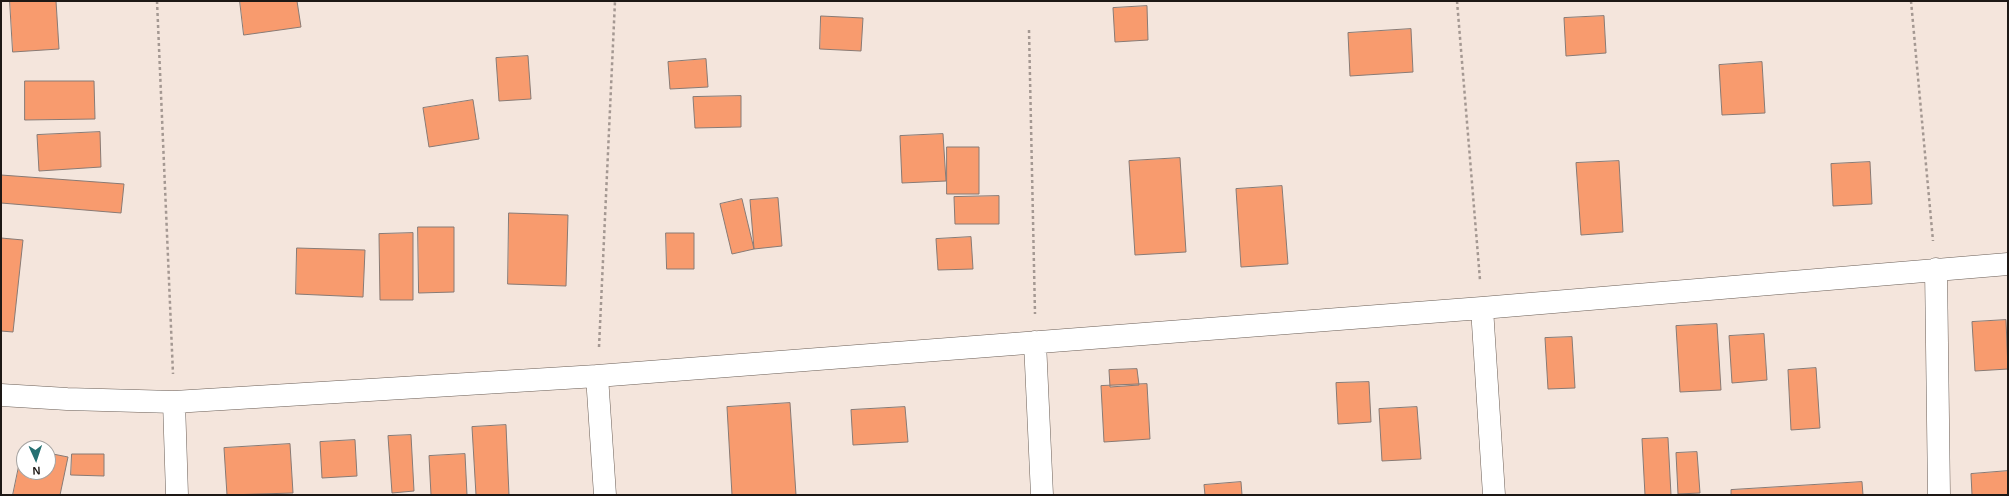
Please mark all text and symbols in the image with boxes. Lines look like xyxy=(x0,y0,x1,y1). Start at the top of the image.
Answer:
north arrow xyxy=(16,440,56,480)
text: N xyxy=(32,465,41,477)

